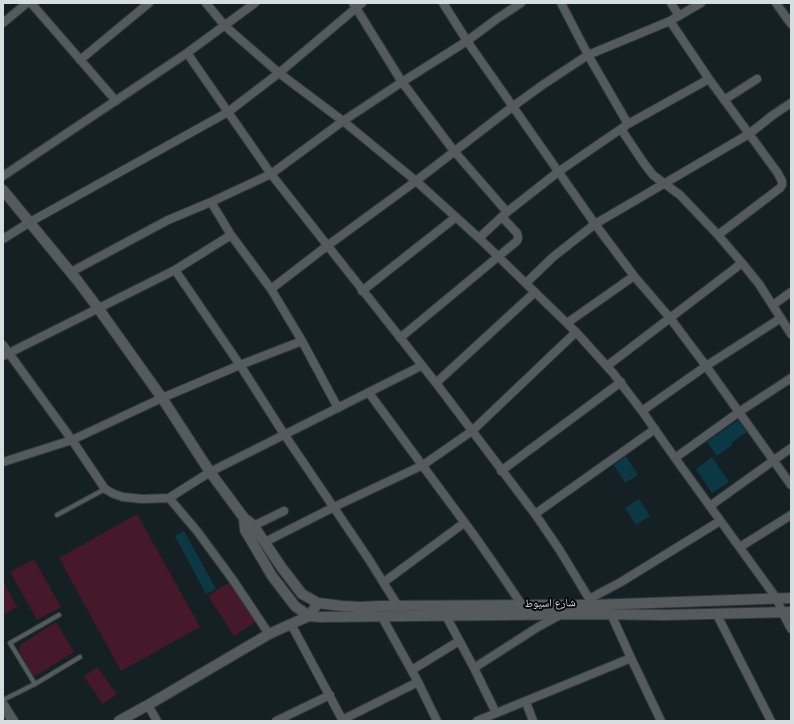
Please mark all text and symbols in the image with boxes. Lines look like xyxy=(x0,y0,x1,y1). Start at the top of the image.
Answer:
street label: شارع اسيوط xyxy=(524,596,576,610)

